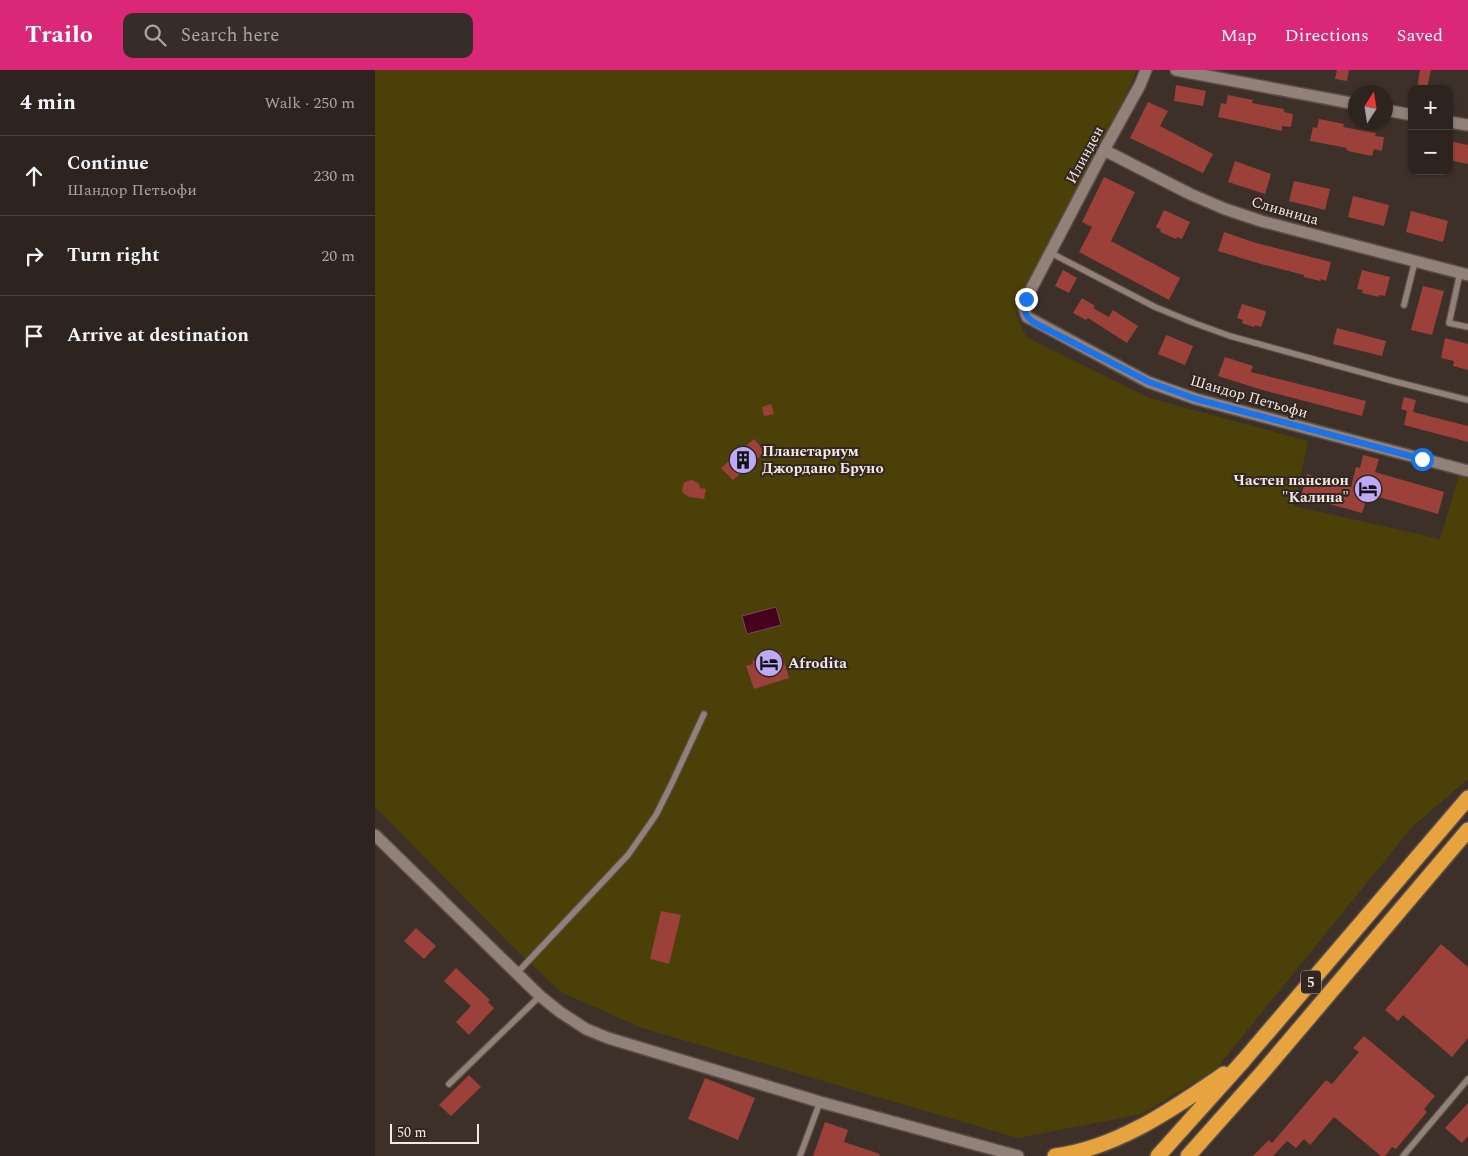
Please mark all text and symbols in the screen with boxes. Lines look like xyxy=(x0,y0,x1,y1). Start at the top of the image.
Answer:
search box xyxy=(123,13,473,58)
text: Trailo xyxy=(25,17,93,53)
icon: search xyxy=(141,21,169,49)
text: Search here xyxy=(181,21,279,50)
text: Map xyxy=(1221,22,1257,49)
text: Directions xyxy=(1285,22,1369,49)
text: Saved xyxy=(1397,22,1443,49)
north arrow xyxy=(1348,85,1393,130)
map controls xyxy=(1408,85,1453,175)
button: + xyxy=(1408,85,1453,130)
text: 4 min xyxy=(20,87,76,119)
text: Walk · 250 m xyxy=(264,91,355,115)
street label: Илинден xyxy=(1060,122,1110,188)
button: − xyxy=(1408,130,1453,175)
text: Continue xyxy=(67,149,149,178)
icon: ahead xyxy=(20,162,48,190)
text: 230 m xyxy=(313,164,355,188)
text: Шандор Петьофи xyxy=(67,178,197,202)
street label: Сливница xyxy=(1248,190,1322,232)
text: Turn right xyxy=(67,241,160,270)
icon: right xyxy=(20,242,48,270)
text: 20 m xyxy=(321,244,355,268)
route end xyxy=(1015,288,1038,311)
text: Arrive at destination xyxy=(67,321,249,350)
icon: arrive xyxy=(20,322,48,350)
street label: Шандор Петьофи xyxy=(1187,369,1311,425)
place label: Планетариум Джордано Бруно xyxy=(762,440,884,480)
building icon: Планетариум Джордано Бруно xyxy=(728,445,758,475)
route start xyxy=(1411,448,1434,471)
place label: Частен пансион "Калина" xyxy=(1233,469,1349,509)
hotel icon: Частен пансион "Калина" xyxy=(1353,474,1383,504)
hotel icon: Afrodita xyxy=(754,648,784,678)
place label: Afrodita xyxy=(788,652,847,675)
road number: 5 xyxy=(1301,970,1321,994)
scale bar xyxy=(390,1121,479,1144)
text: 50 m xyxy=(397,1122,427,1143)

